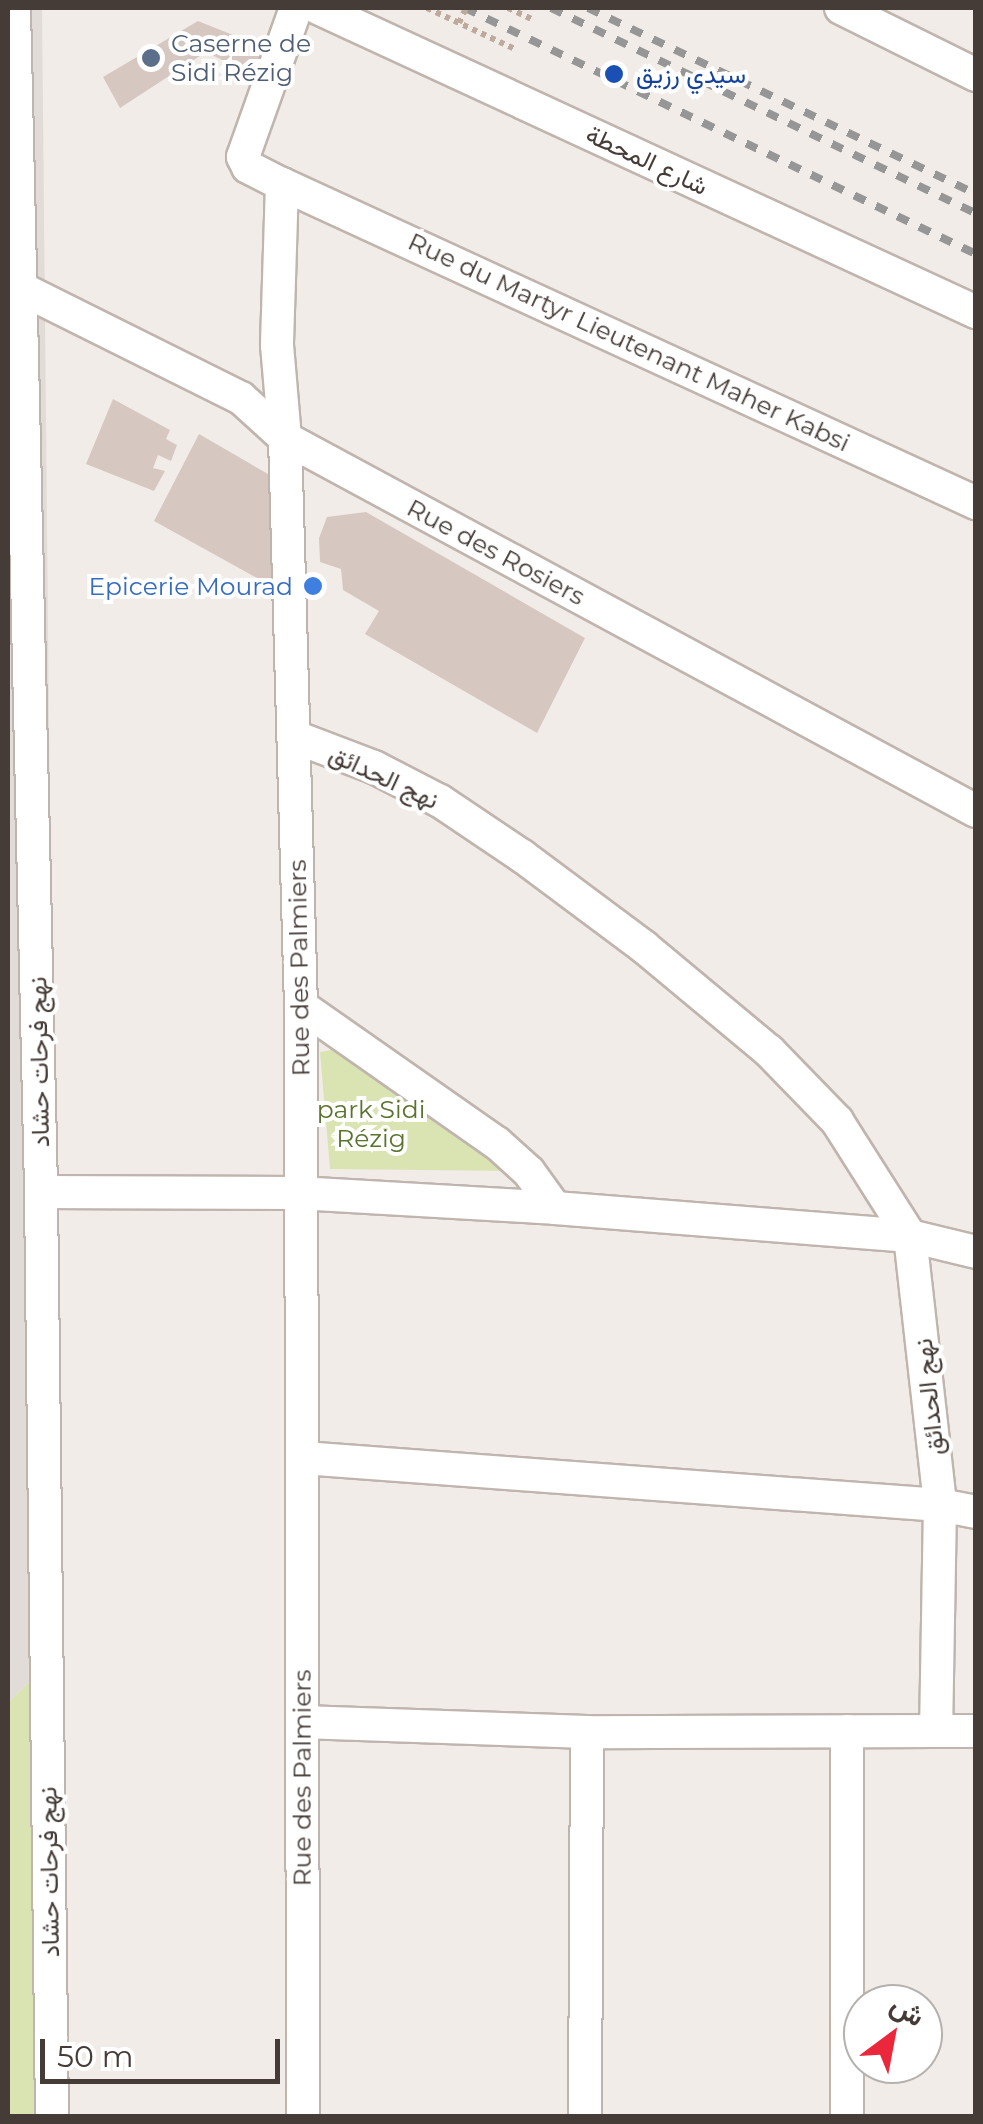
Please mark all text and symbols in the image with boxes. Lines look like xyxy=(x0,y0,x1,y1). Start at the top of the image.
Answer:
place label: Caserne de Sidi Rézig xyxy=(171,29,311,88)
marker: Caserne de Sidi Rézig xyxy=(140,47,162,69)
place label: سيدي رزيق xyxy=(636,59,746,89)
marker: سيدي رزيق xyxy=(601,61,627,87)
street label: شارع المحطة xyxy=(581,119,713,201)
street label: Rue du Martyr Lieutenant Maher Kabsi xyxy=(403,226,855,458)
street label: Rue des Rosiers xyxy=(402,492,590,612)
place label: Epicerie Mourad xyxy=(88,571,293,601)
marker: Epicerie Mourad xyxy=(302,575,324,597)
street label: نهج الحدائق xyxy=(324,739,444,815)
street label: Rue des Palmiers xyxy=(282,859,316,1077)
street label: نهج فرحات حشاد xyxy=(23,976,55,1148)
park label: park Sidi Rézig xyxy=(317,1095,425,1154)
street label: نهج الحدائق xyxy=(908,1337,950,1457)
street label: Rue des Palmiers xyxy=(287,1670,317,1886)
street label: نهج فرحات حشاد xyxy=(33,1786,65,1958)
north arrow xyxy=(843,1984,943,2084)
text: ش xyxy=(885,1987,931,2034)
scale bar xyxy=(45,2019,285,2081)
text: 50 m xyxy=(57,2038,134,2075)

